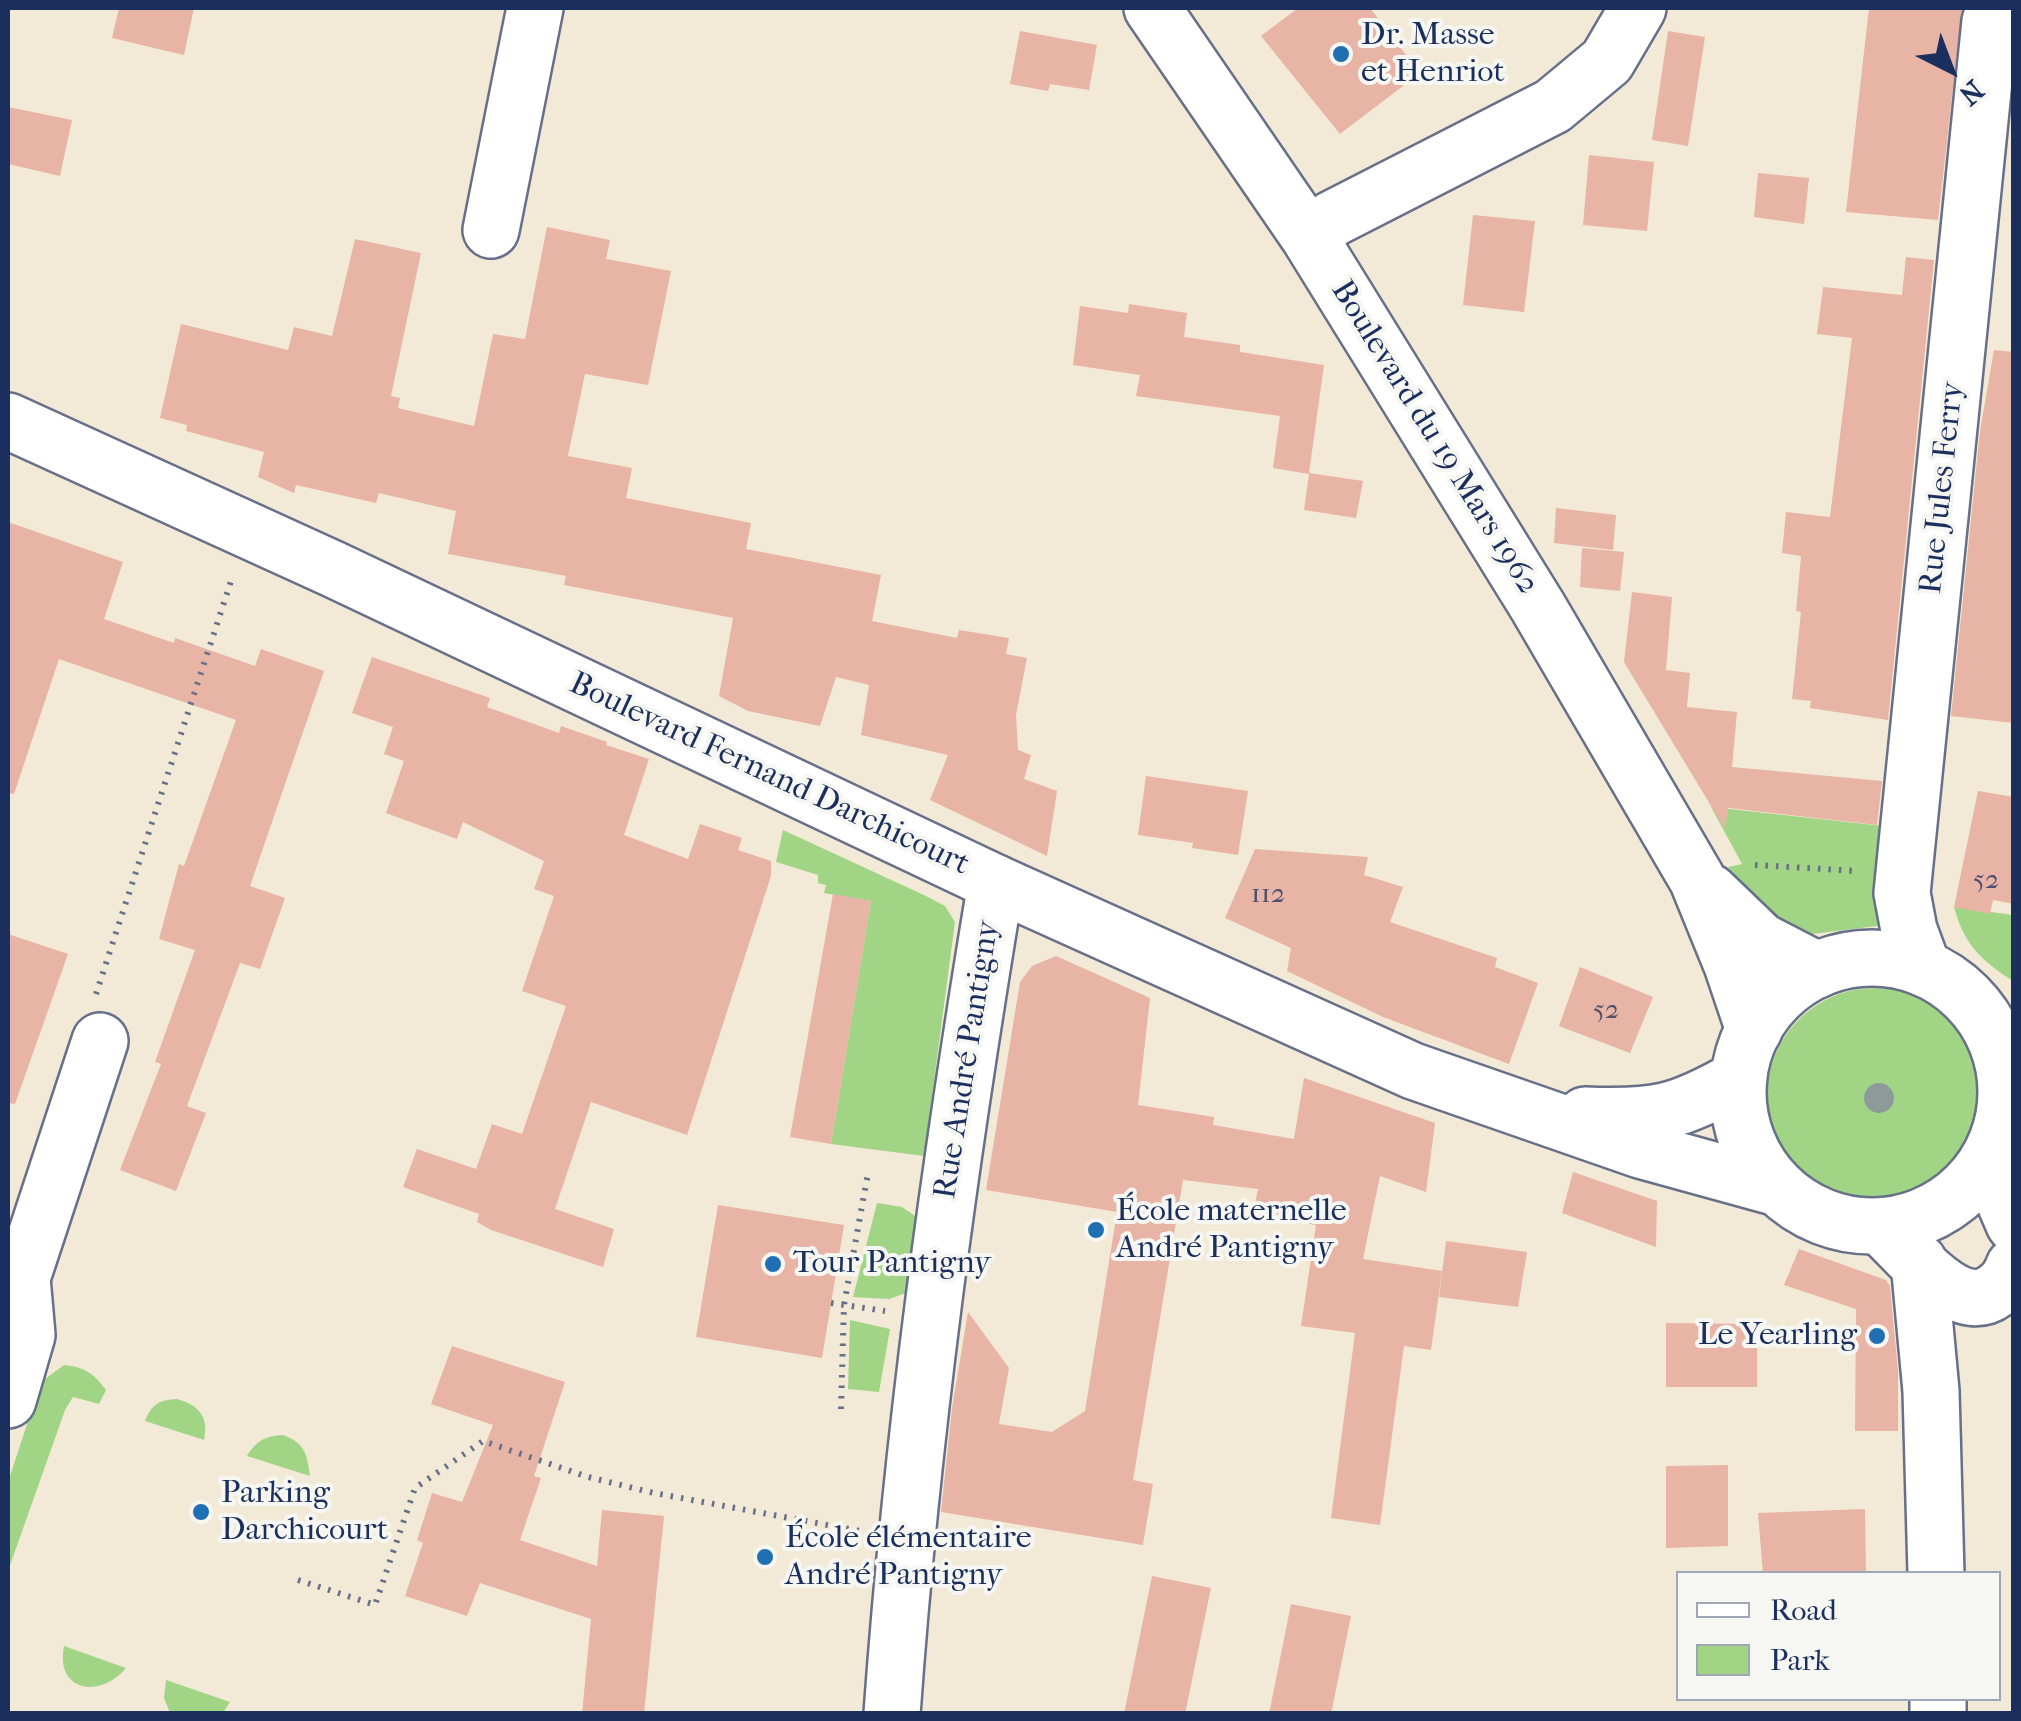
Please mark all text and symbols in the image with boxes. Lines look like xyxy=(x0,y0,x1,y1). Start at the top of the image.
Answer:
place label: Dr. Masse et Henriot xyxy=(1361,17,1505,92)
north arrow xyxy=(1901,20,2001,120)
marker: Dr. Masse et Henriot xyxy=(1330,43,1352,65)
text: N xyxy=(1952,73,1990,112)
street label: Boulevard du 19 Mars 1962 xyxy=(1322,274,1546,602)
street label: Rue Jules Ferry xyxy=(1913,380,1973,596)
street label: Boulevard Fernand Darchicourt xyxy=(563,665,975,885)
house number: 52 xyxy=(1973,864,1999,898)
house number: 112 xyxy=(1251,878,1285,912)
street label: Rue André Pantigny xyxy=(927,918,1009,1202)
house number: 52 xyxy=(1593,994,1619,1028)
place label: École maternelle André Pantigny xyxy=(1116,1193,1347,1268)
marker: École maternelle André Pantigny xyxy=(1085,1219,1107,1241)
place label: Tour Pantigny xyxy=(793,1245,991,1283)
marker: Tour Pantigny xyxy=(762,1253,784,1275)
place label: Le Yearling xyxy=(1698,1317,1857,1355)
marker: Le Yearling xyxy=(1866,1325,1888,1347)
place label: Parking Darchicourt xyxy=(221,1475,388,1550)
marker: Parking Darchicourt xyxy=(190,1501,212,1523)
place label: École élémentaire André Pantigny xyxy=(785,1520,1032,1595)
marker: École élémentaire André Pantigny xyxy=(754,1546,776,1568)
legend xyxy=(1676,1571,2001,1701)
text: Road xyxy=(1770,1593,1837,1628)
text: Park xyxy=(1770,1643,1830,1678)

